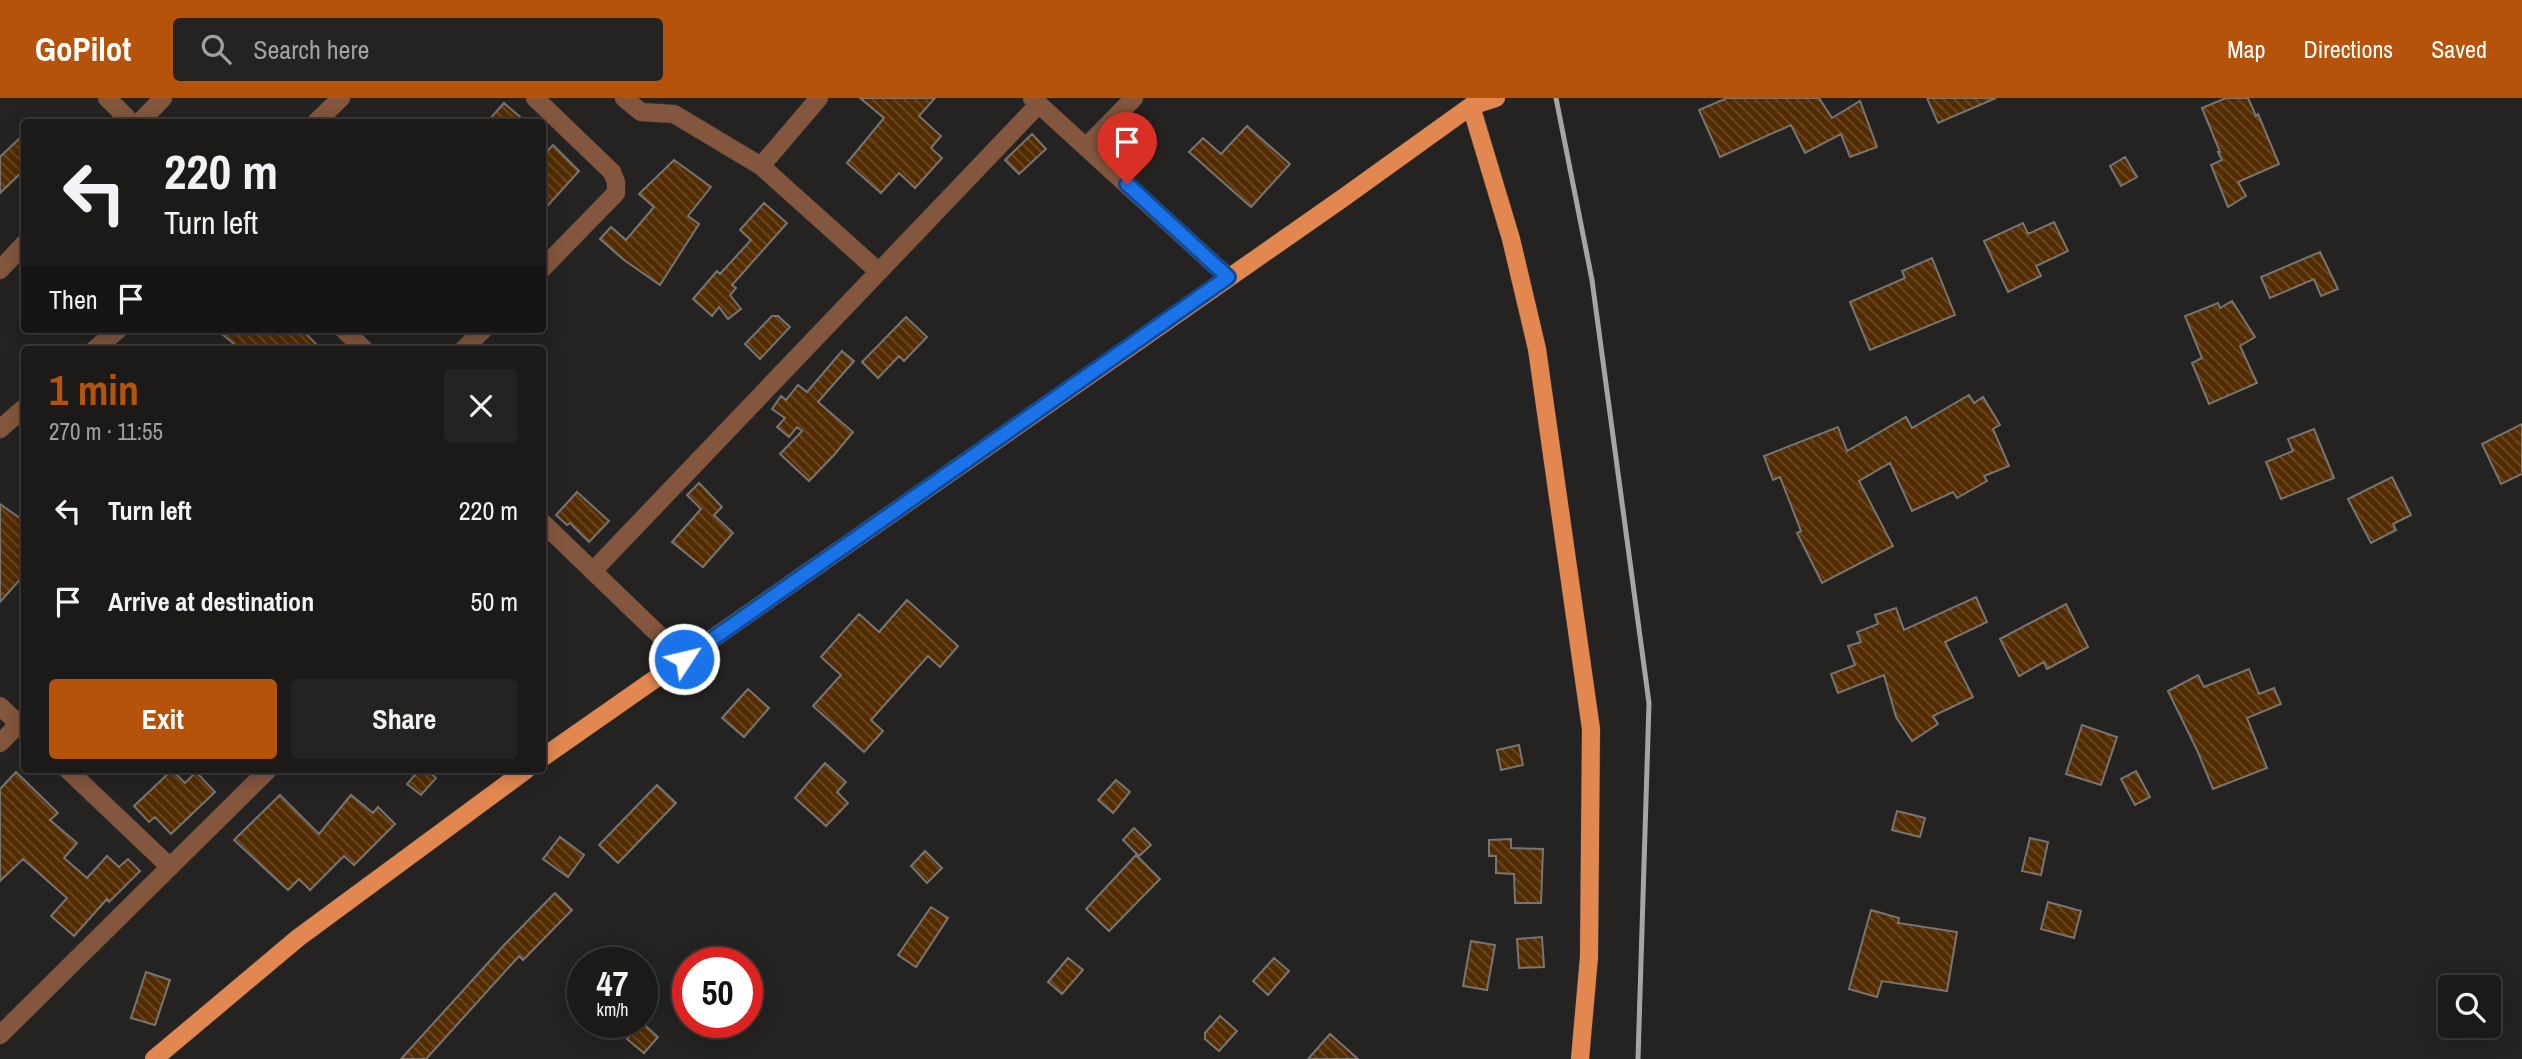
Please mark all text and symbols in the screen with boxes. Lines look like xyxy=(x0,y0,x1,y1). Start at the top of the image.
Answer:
search box xyxy=(173,18,663,81)
text: GoPilot xyxy=(35,27,131,71)
icon: search xyxy=(197,30,235,68)
text: Search here xyxy=(253,32,369,67)
text: Map xyxy=(2227,33,2265,65)
text: Directions xyxy=(2303,33,2393,65)
text: Saved xyxy=(2431,33,2487,65)
pin xyxy=(1097,112,1157,184)
icon: arrive xyxy=(1108,123,1146,161)
text: 220 m xyxy=(164,138,278,204)
icon: left xyxy=(49,147,140,238)
text: Turn left xyxy=(164,201,258,244)
icon: arrive xyxy=(112,280,150,318)
text: Then xyxy=(49,282,98,317)
text: 1 min xyxy=(49,362,139,418)
button: close xyxy=(444,369,518,443)
text: 270 m · 11:55 xyxy=(49,416,163,447)
icon: left xyxy=(49,492,87,530)
text: Turn left xyxy=(108,493,192,528)
text: 220 m xyxy=(459,493,518,528)
icon: arrive xyxy=(49,583,87,621)
text: Arrive at destination xyxy=(108,584,314,619)
text: 50 m xyxy=(471,584,518,619)
position arrow xyxy=(647,622,721,696)
button: Exit xyxy=(49,679,277,759)
button: Share xyxy=(291,679,518,759)
speed limit sign: 50 xyxy=(672,947,763,1038)
text: 47 xyxy=(597,960,628,1007)
map controls xyxy=(2438,975,2501,1038)
button: search xyxy=(2438,975,2501,1038)
text: km/h xyxy=(597,997,629,1022)

